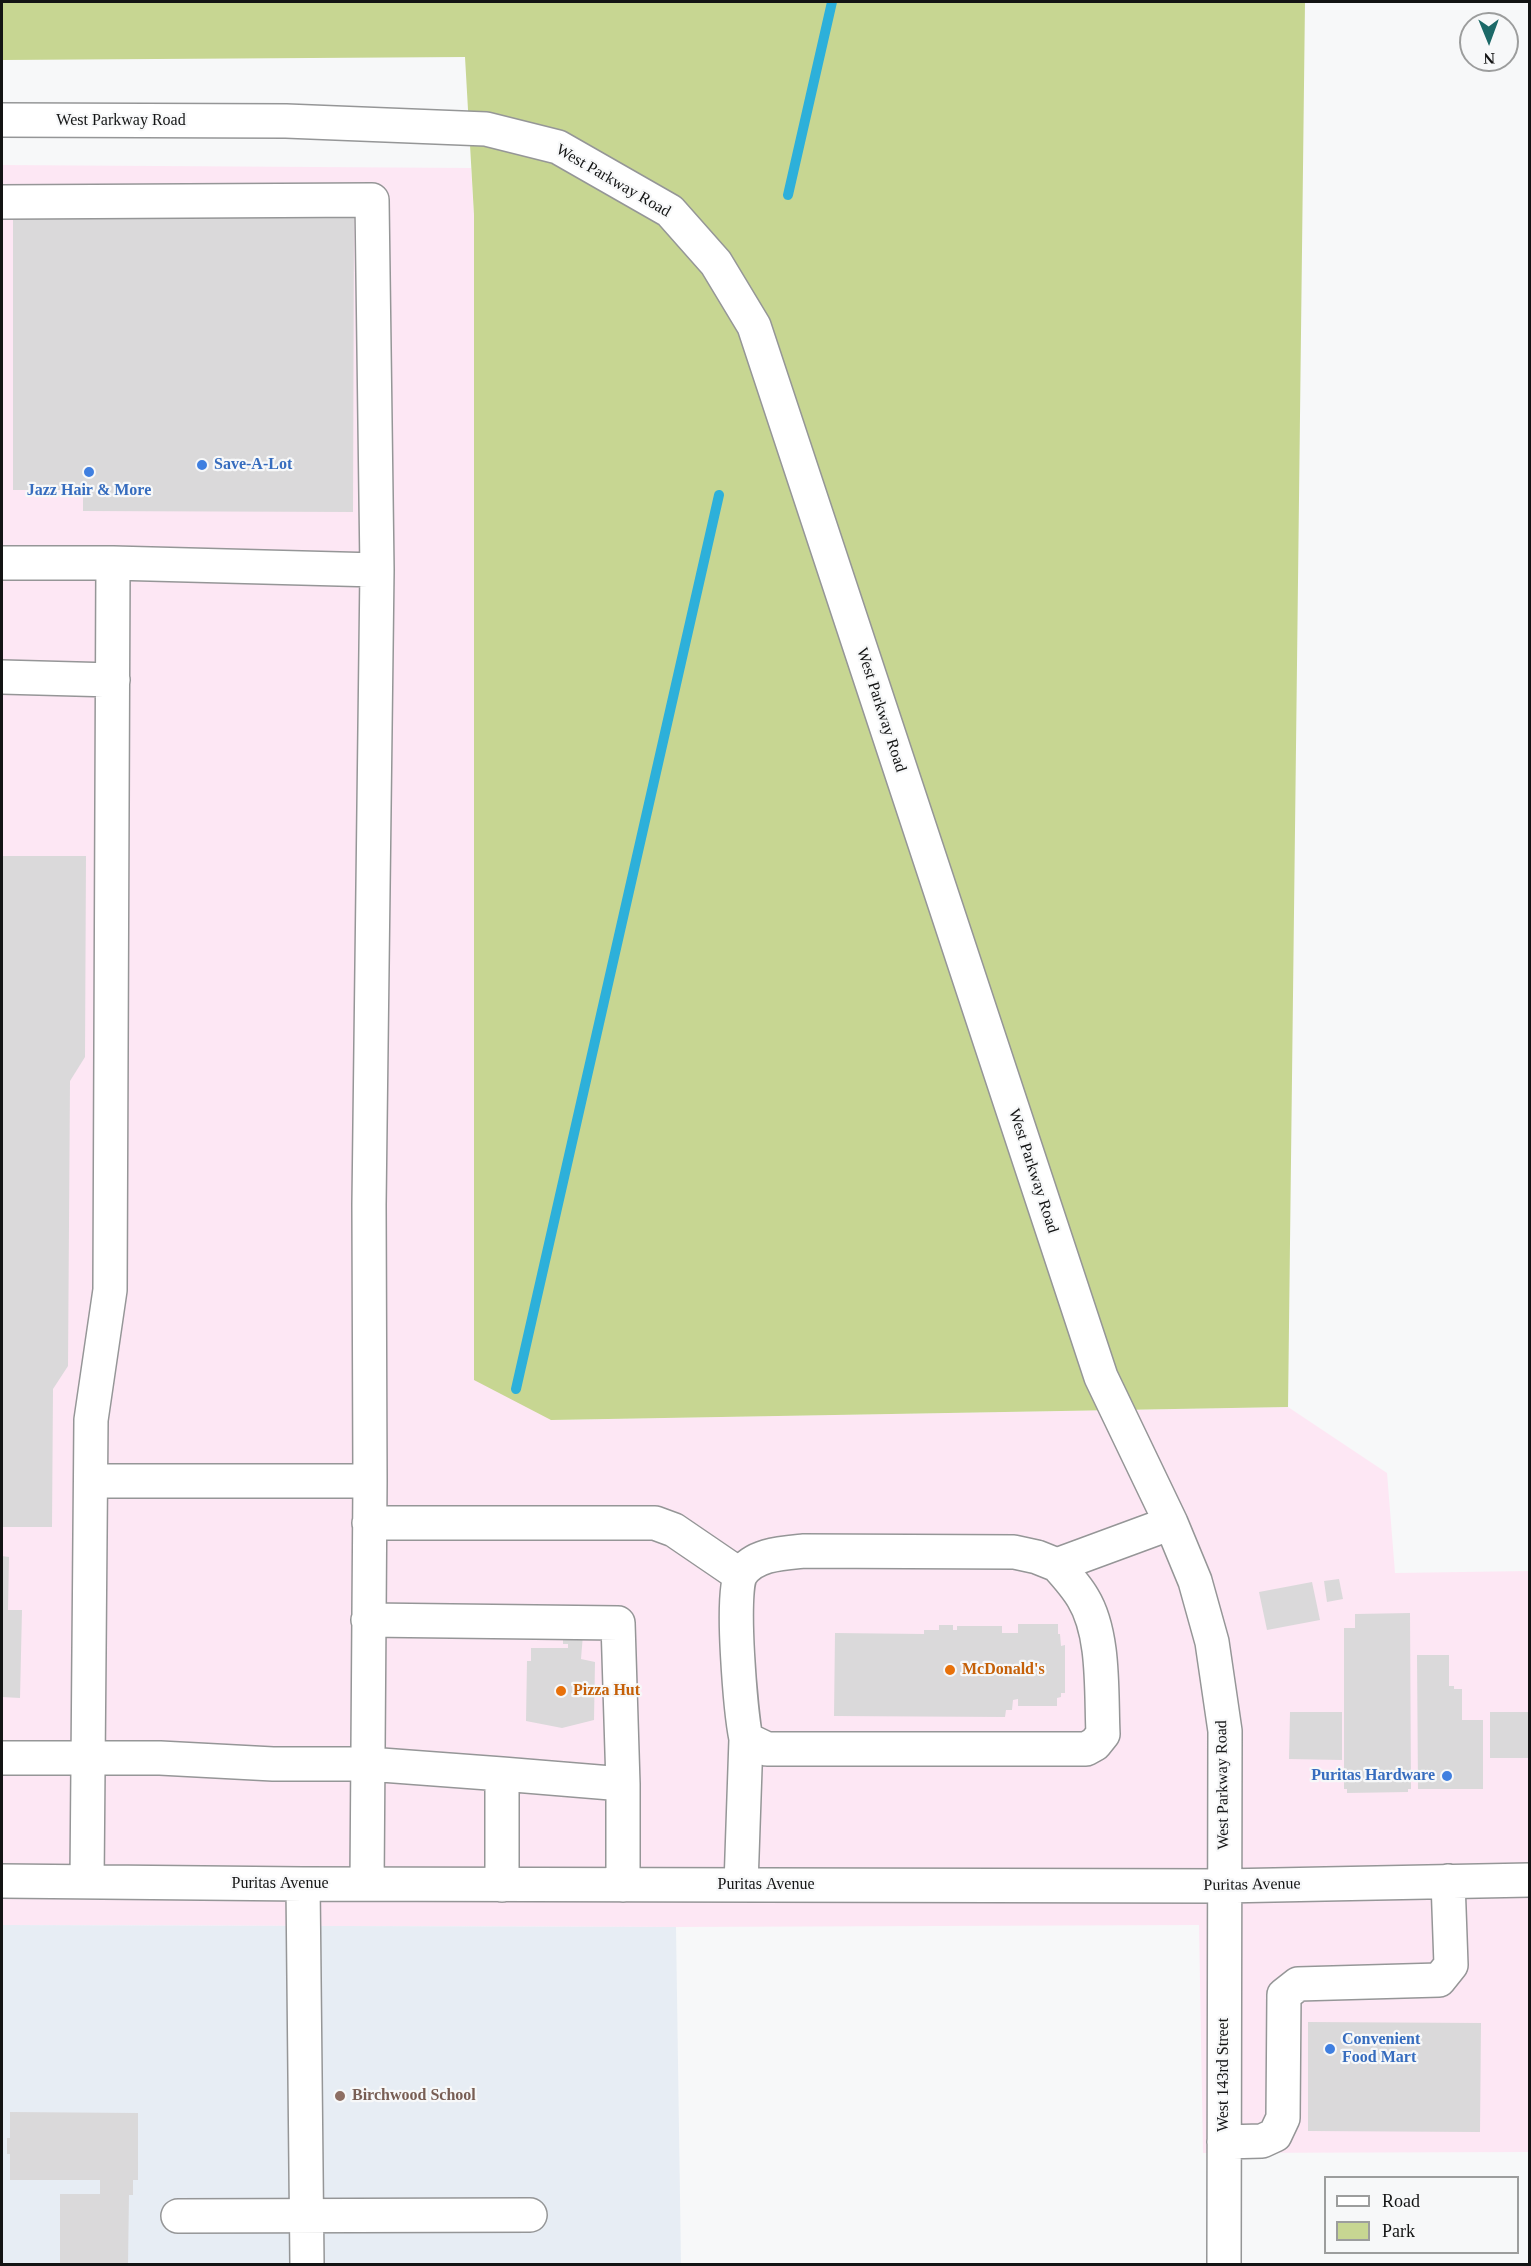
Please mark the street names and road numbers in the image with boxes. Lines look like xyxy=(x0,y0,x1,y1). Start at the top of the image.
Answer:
street label: West Parkway Road xyxy=(56,111,186,131)
street label: West Parkway Road xyxy=(552,140,674,222)
street label: West Parkway Road xyxy=(852,646,910,774)
street label: West Parkway Road xyxy=(1004,1107,1062,1235)
street label: West Parkway Road xyxy=(1212,1720,1234,1850)
street label: Puritas Avenue xyxy=(231,1874,329,1894)
street label: Puritas Avenue xyxy=(717,1875,815,1895)
street label: Puritas Avenue xyxy=(1203,1875,1301,1895)
street label: West 143rd Street xyxy=(1214,2018,1234,2132)

